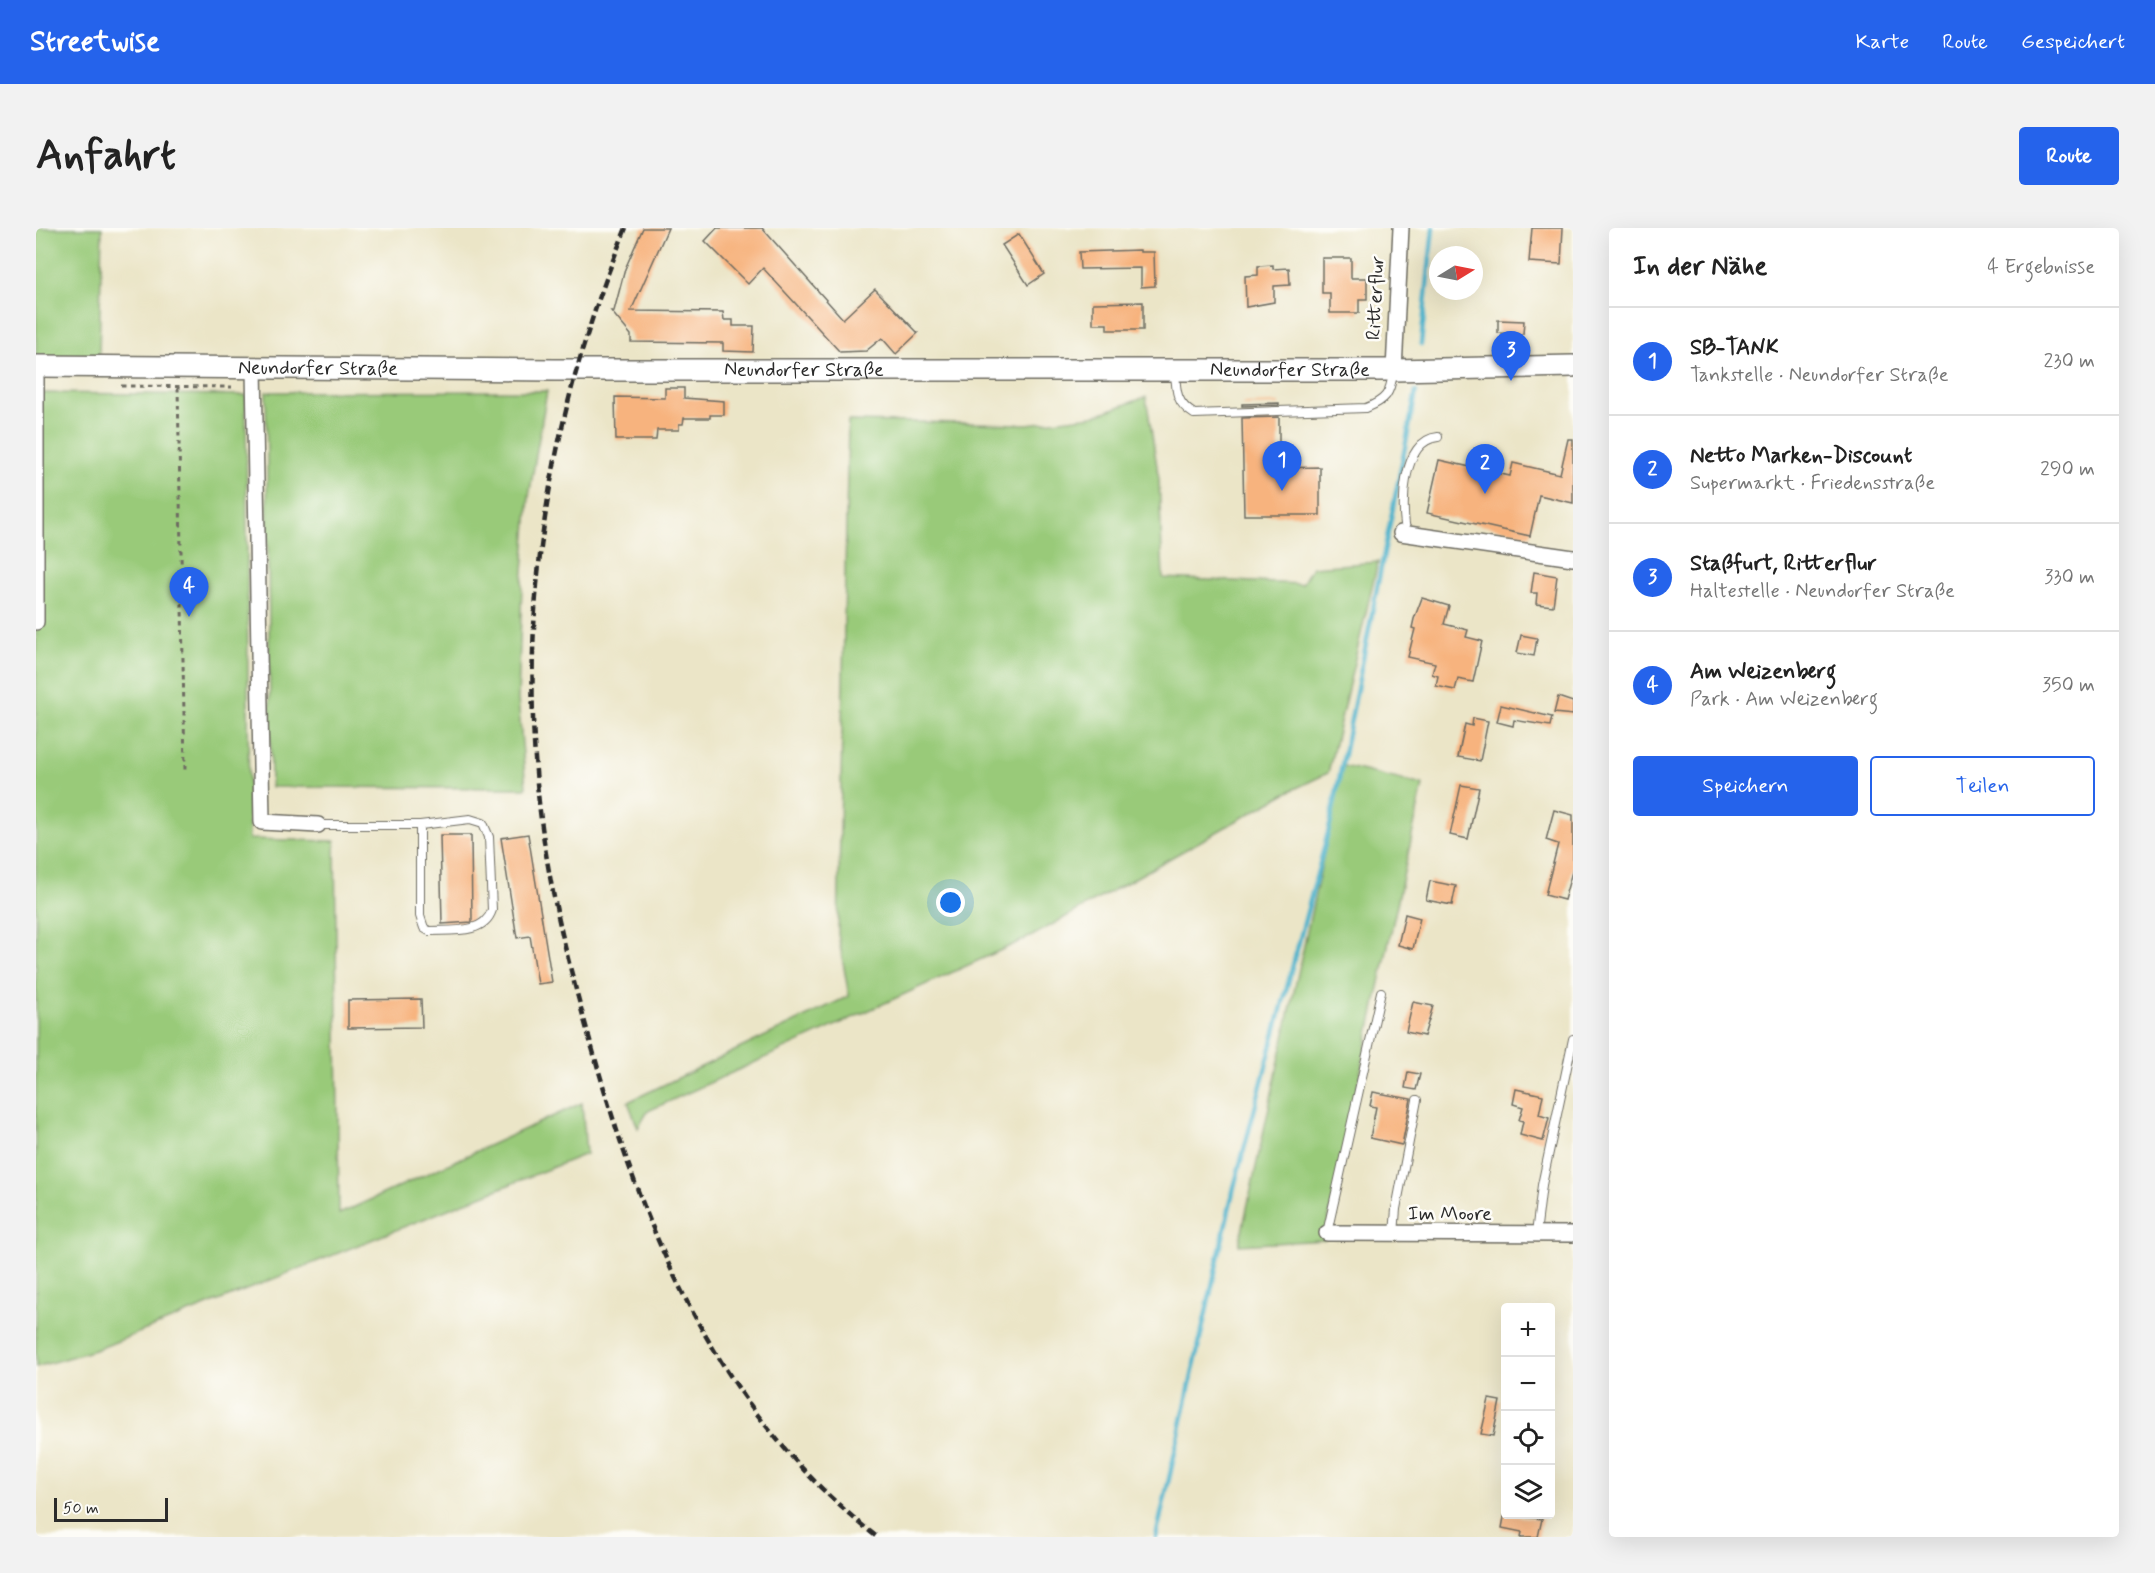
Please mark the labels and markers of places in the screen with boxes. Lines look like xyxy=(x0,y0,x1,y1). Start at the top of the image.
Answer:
pin: 3 xyxy=(1492,332,1530,381)
pin: 1 xyxy=(1262,442,1302,491)
pin: 2 xyxy=(1466,444,1504,494)
pin: 4 xyxy=(170,568,208,617)

